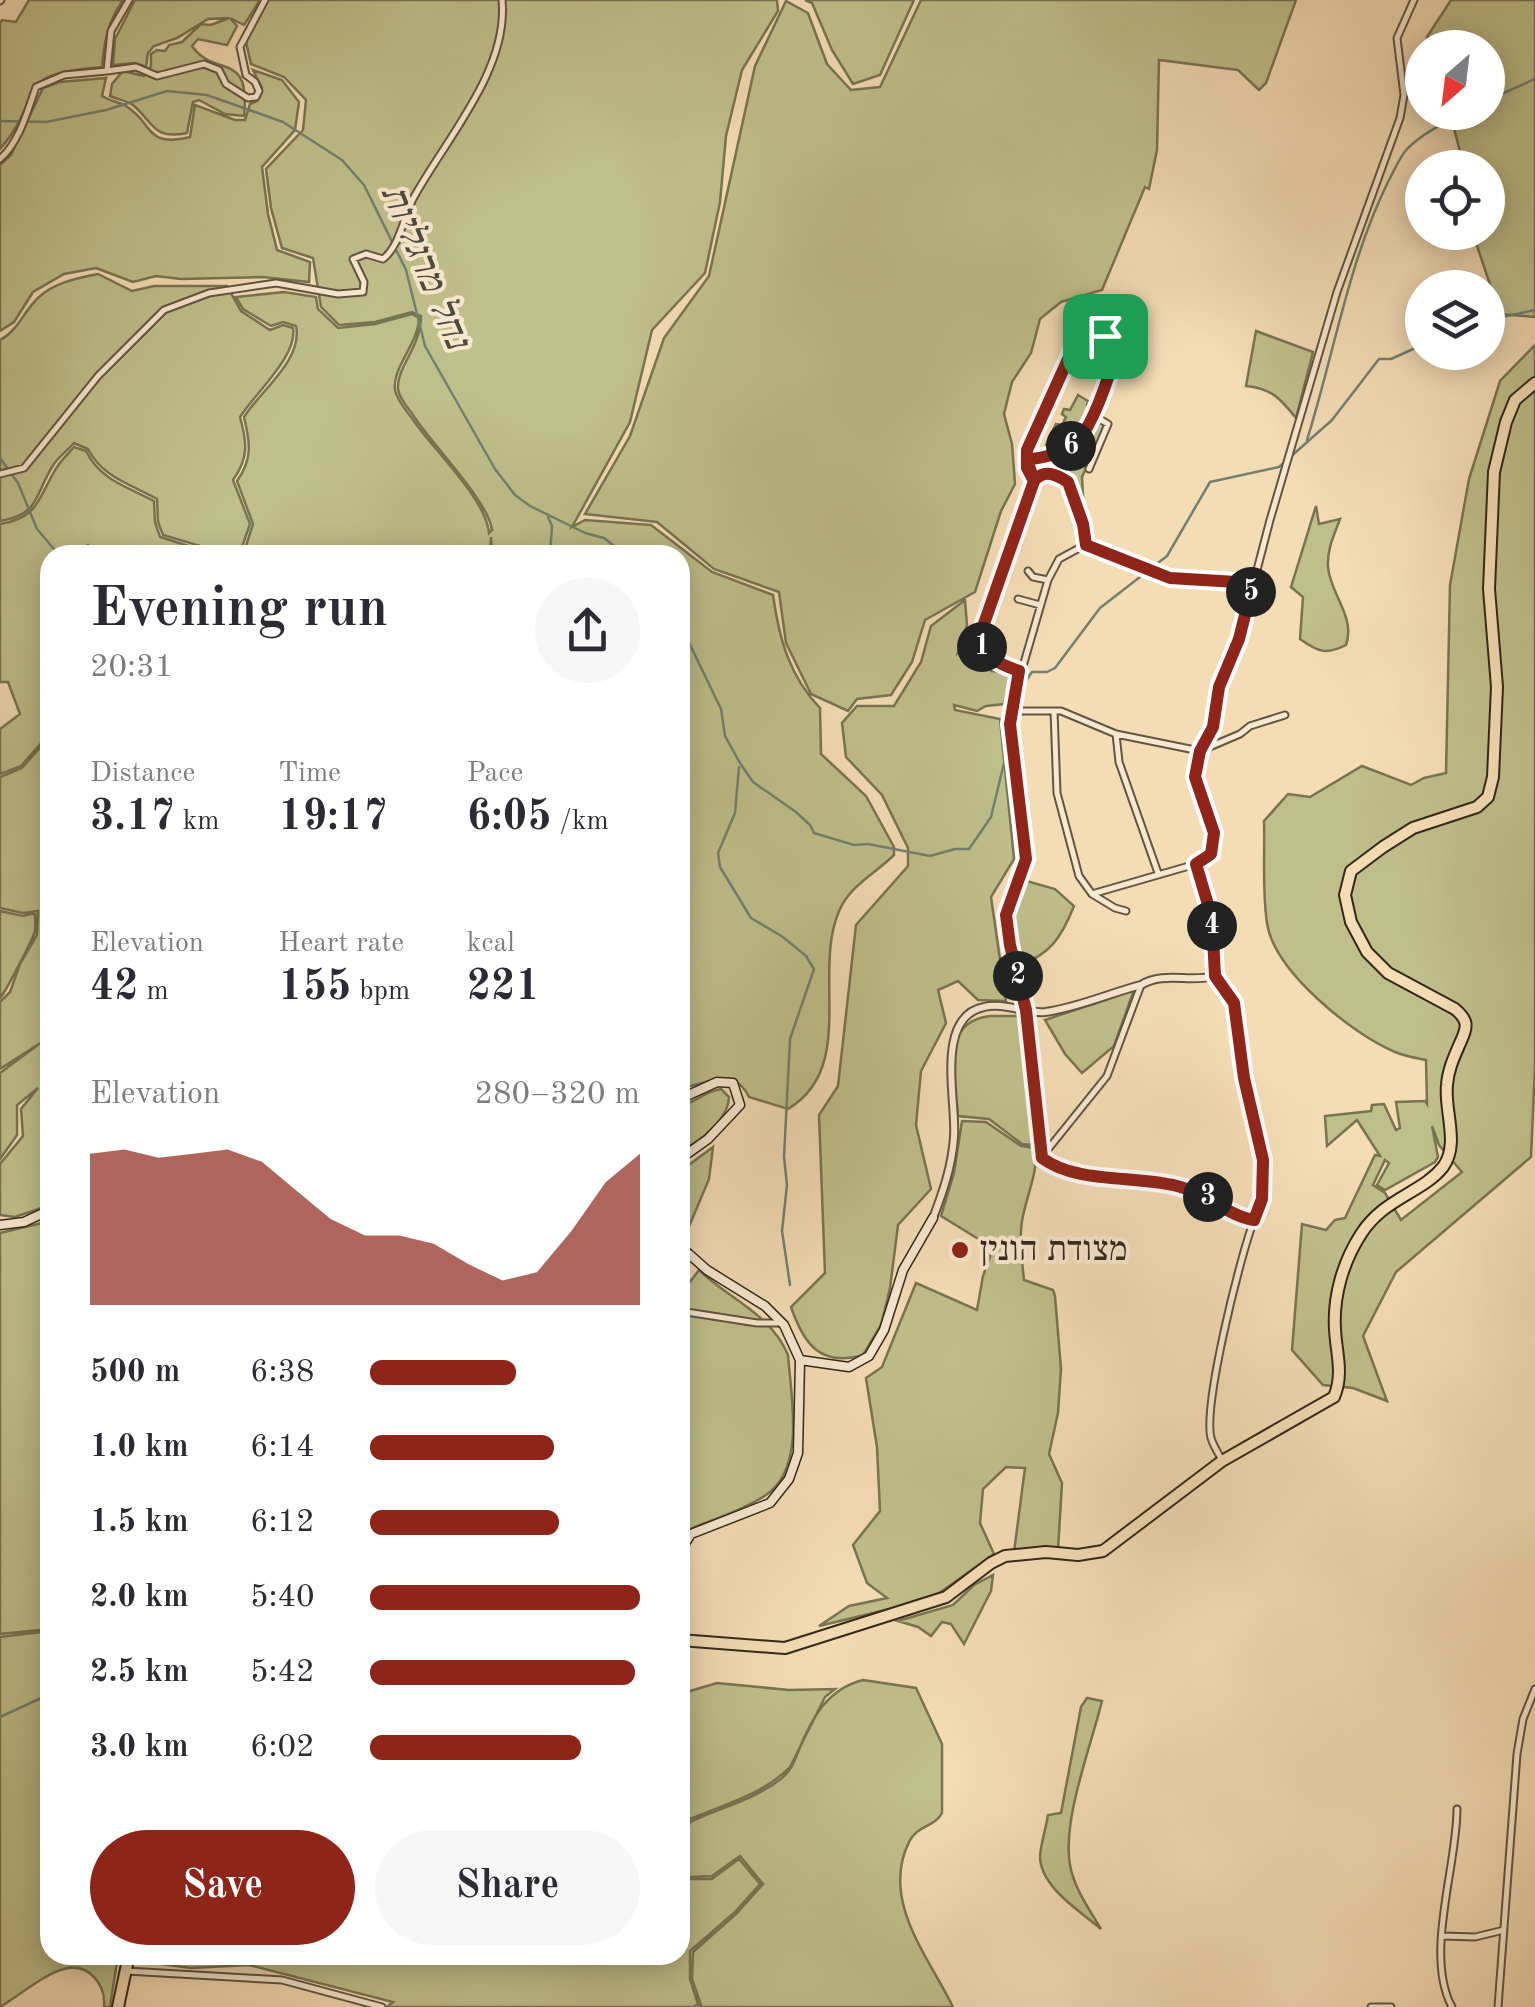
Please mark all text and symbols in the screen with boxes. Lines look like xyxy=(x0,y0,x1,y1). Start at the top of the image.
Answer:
north arrow xyxy=(1405,30,1505,130)
map controls xyxy=(1405,30,1505,370)
button: locate xyxy=(1405,150,1505,250)
water label: נחל מרגליות xyxy=(373,179,478,356)
button: layers xyxy=(1405,270,1505,370)
pin xyxy=(1063,294,1148,379)
icon: arrive xyxy=(1078,309,1133,364)
pin: 6 xyxy=(1046,421,1096,471)
text: 6 xyxy=(1063,432,1079,460)
pin: 5 xyxy=(1226,567,1276,617)
button: share xyxy=(535,578,640,683)
text: 5 xyxy=(1243,578,1259,606)
text: Evening run xyxy=(90,583,388,638)
pin: 1 xyxy=(957,622,1007,672)
text: 1 xyxy=(974,633,990,661)
text: 20:31 xyxy=(90,652,173,684)
text: Distance xyxy=(90,760,195,788)
text: Time xyxy=(278,760,341,788)
text: Pace xyxy=(467,760,523,788)
text: 3.17 xyxy=(90,797,175,839)
text: 19:17 xyxy=(278,797,388,839)
text: 6:05 xyxy=(467,797,552,839)
text: km xyxy=(175,808,219,836)
text: /km xyxy=(552,808,609,836)
pin: 4 xyxy=(1187,901,1237,951)
text: 4 xyxy=(1204,912,1220,940)
text: Elevation xyxy=(90,930,204,958)
text: Heart rate xyxy=(278,930,404,958)
text: kcal xyxy=(467,930,515,958)
pin: 2 xyxy=(993,951,1043,1001)
text: 2 xyxy=(1010,962,1026,990)
text: 42 xyxy=(90,967,139,1009)
text: 155 xyxy=(278,967,351,1009)
text: 221 xyxy=(467,967,540,1009)
text: m xyxy=(139,978,169,1006)
text: bpm xyxy=(351,978,410,1006)
text: Elevation xyxy=(90,1079,220,1111)
text: 280–320 m xyxy=(474,1079,640,1111)
pin: 3 xyxy=(1183,1172,1233,1222)
text: 3 xyxy=(1200,1183,1216,1211)
place label: מצודת הונין xyxy=(980,1233,1128,1268)
marker: מצודת הונין xyxy=(949,1239,971,1261)
text: 500 m xyxy=(90,1357,180,1389)
text: 6:38 xyxy=(250,1357,315,1389)
text: 1.0 km xyxy=(90,1432,189,1464)
text: 6:14 xyxy=(250,1432,315,1464)
text: 1.5 km xyxy=(90,1507,189,1539)
text: 6:12 xyxy=(250,1507,315,1539)
text: 2.0 km xyxy=(90,1582,189,1614)
text: 5:40 xyxy=(250,1582,315,1614)
text: 2.5 km xyxy=(90,1657,189,1689)
text: 5:42 xyxy=(250,1657,315,1689)
text: 3.0 km xyxy=(90,1732,189,1764)
text: 6:02 xyxy=(250,1732,315,1764)
button: Save xyxy=(90,1830,355,1945)
button: Share xyxy=(375,1830,640,1945)

